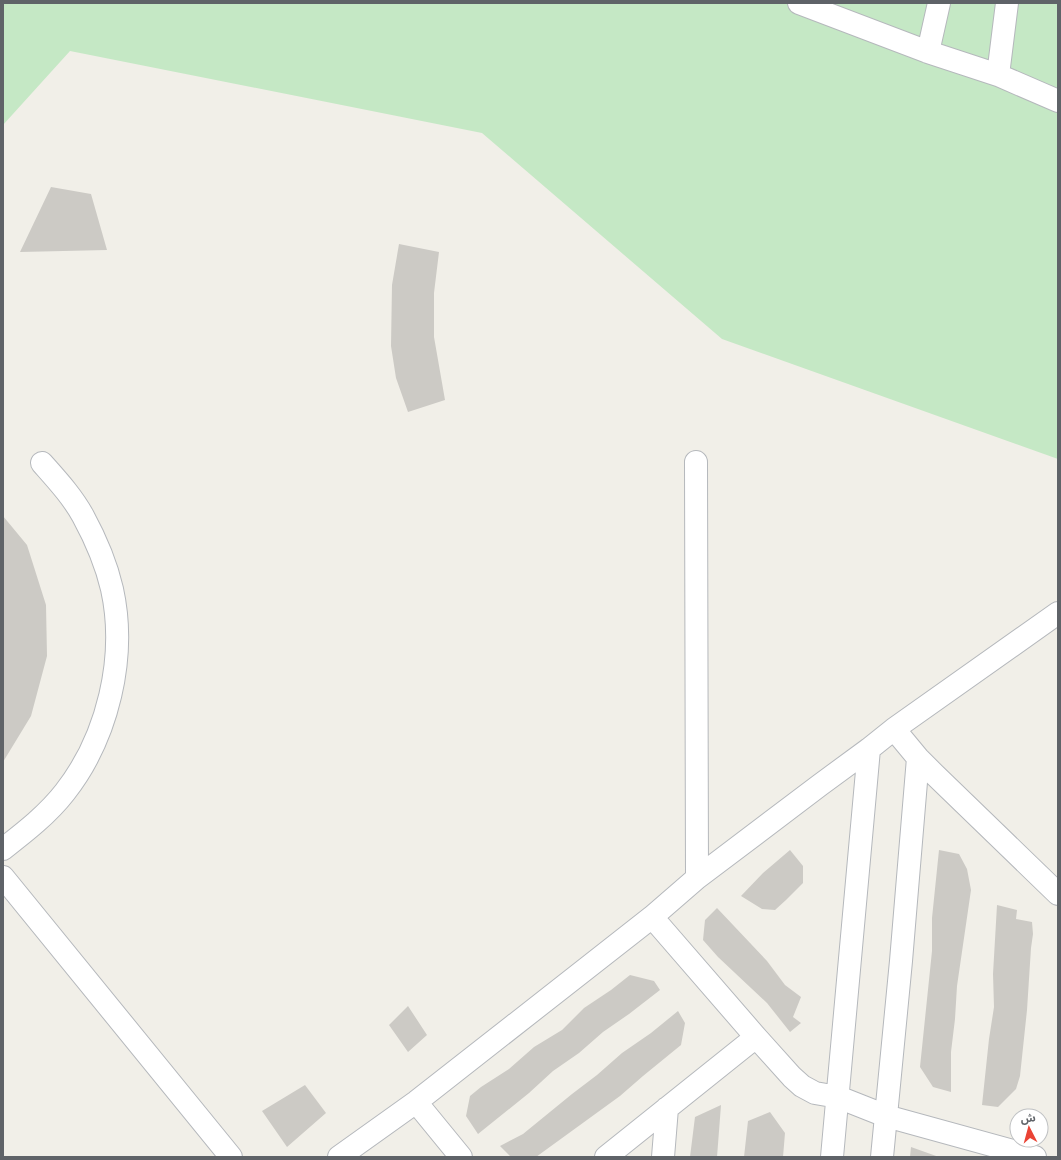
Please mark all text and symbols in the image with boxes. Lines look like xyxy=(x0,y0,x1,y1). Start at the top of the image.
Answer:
north arrow xyxy=(1009,1108,1049,1148)
text: ش xyxy=(1020,1110,1036,1126)

